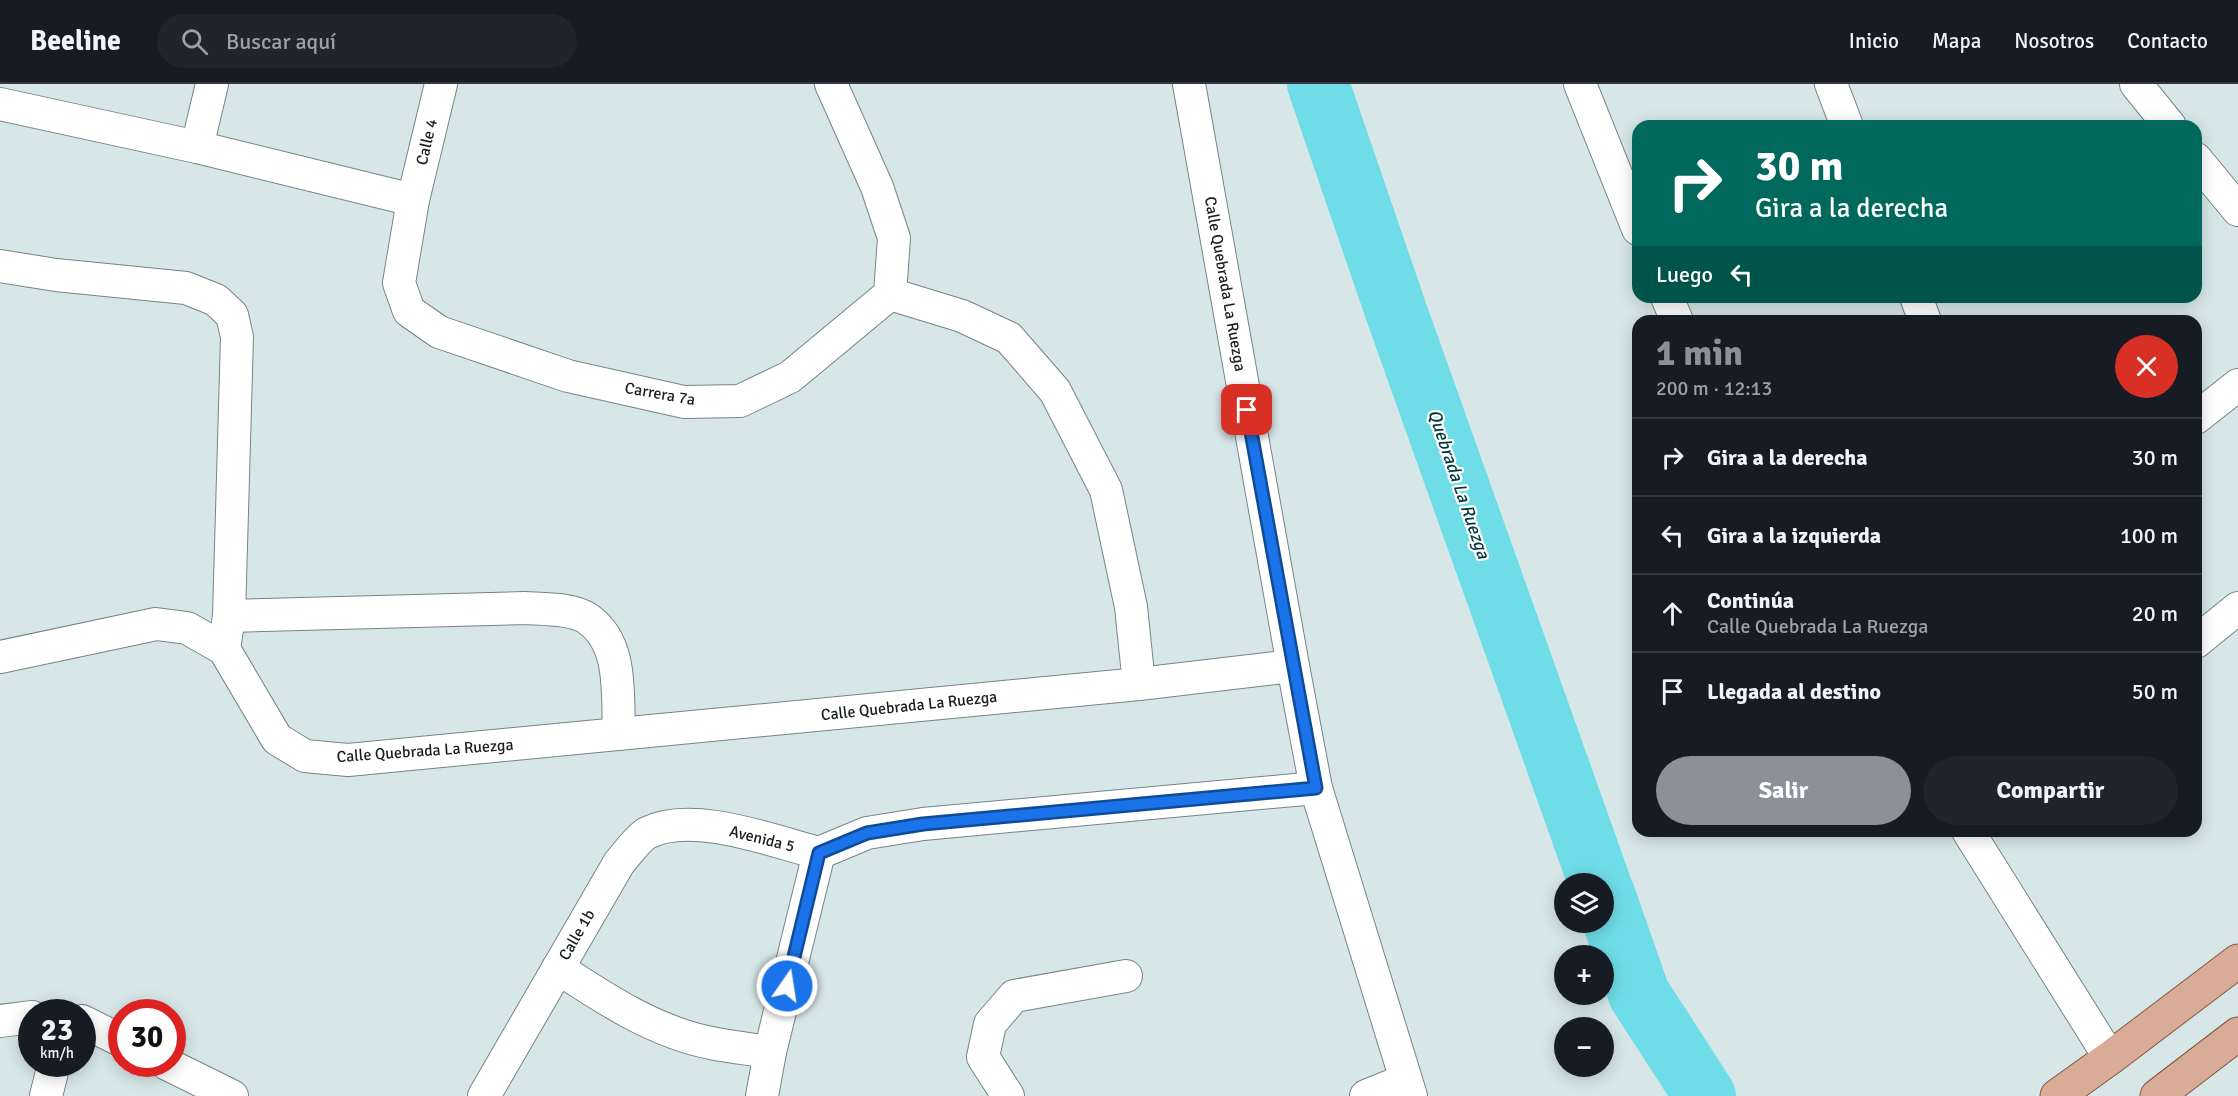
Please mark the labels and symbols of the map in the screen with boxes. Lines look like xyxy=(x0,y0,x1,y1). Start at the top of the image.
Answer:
street label: Calle 4 xyxy=(412,117,442,167)
street label: Calle Quebrada La Ruezga xyxy=(1200,195,1250,373)
street label: Carrera 7a xyxy=(623,378,697,410)
pin xyxy=(1221,384,1272,435)
water label: Quebrada La Ruezga xyxy=(1423,407,1495,562)
street label: Calle Quebrada La Ruezga xyxy=(820,687,998,725)
street label: Calle Quebrada La Ruezga xyxy=(336,735,514,767)
street label: Avenida 5 xyxy=(727,821,797,857)
street label: Calle 1b xyxy=(555,906,599,964)
position arrow xyxy=(755,954,819,1018)
speed limit sign: 30 xyxy=(108,999,186,1077)

